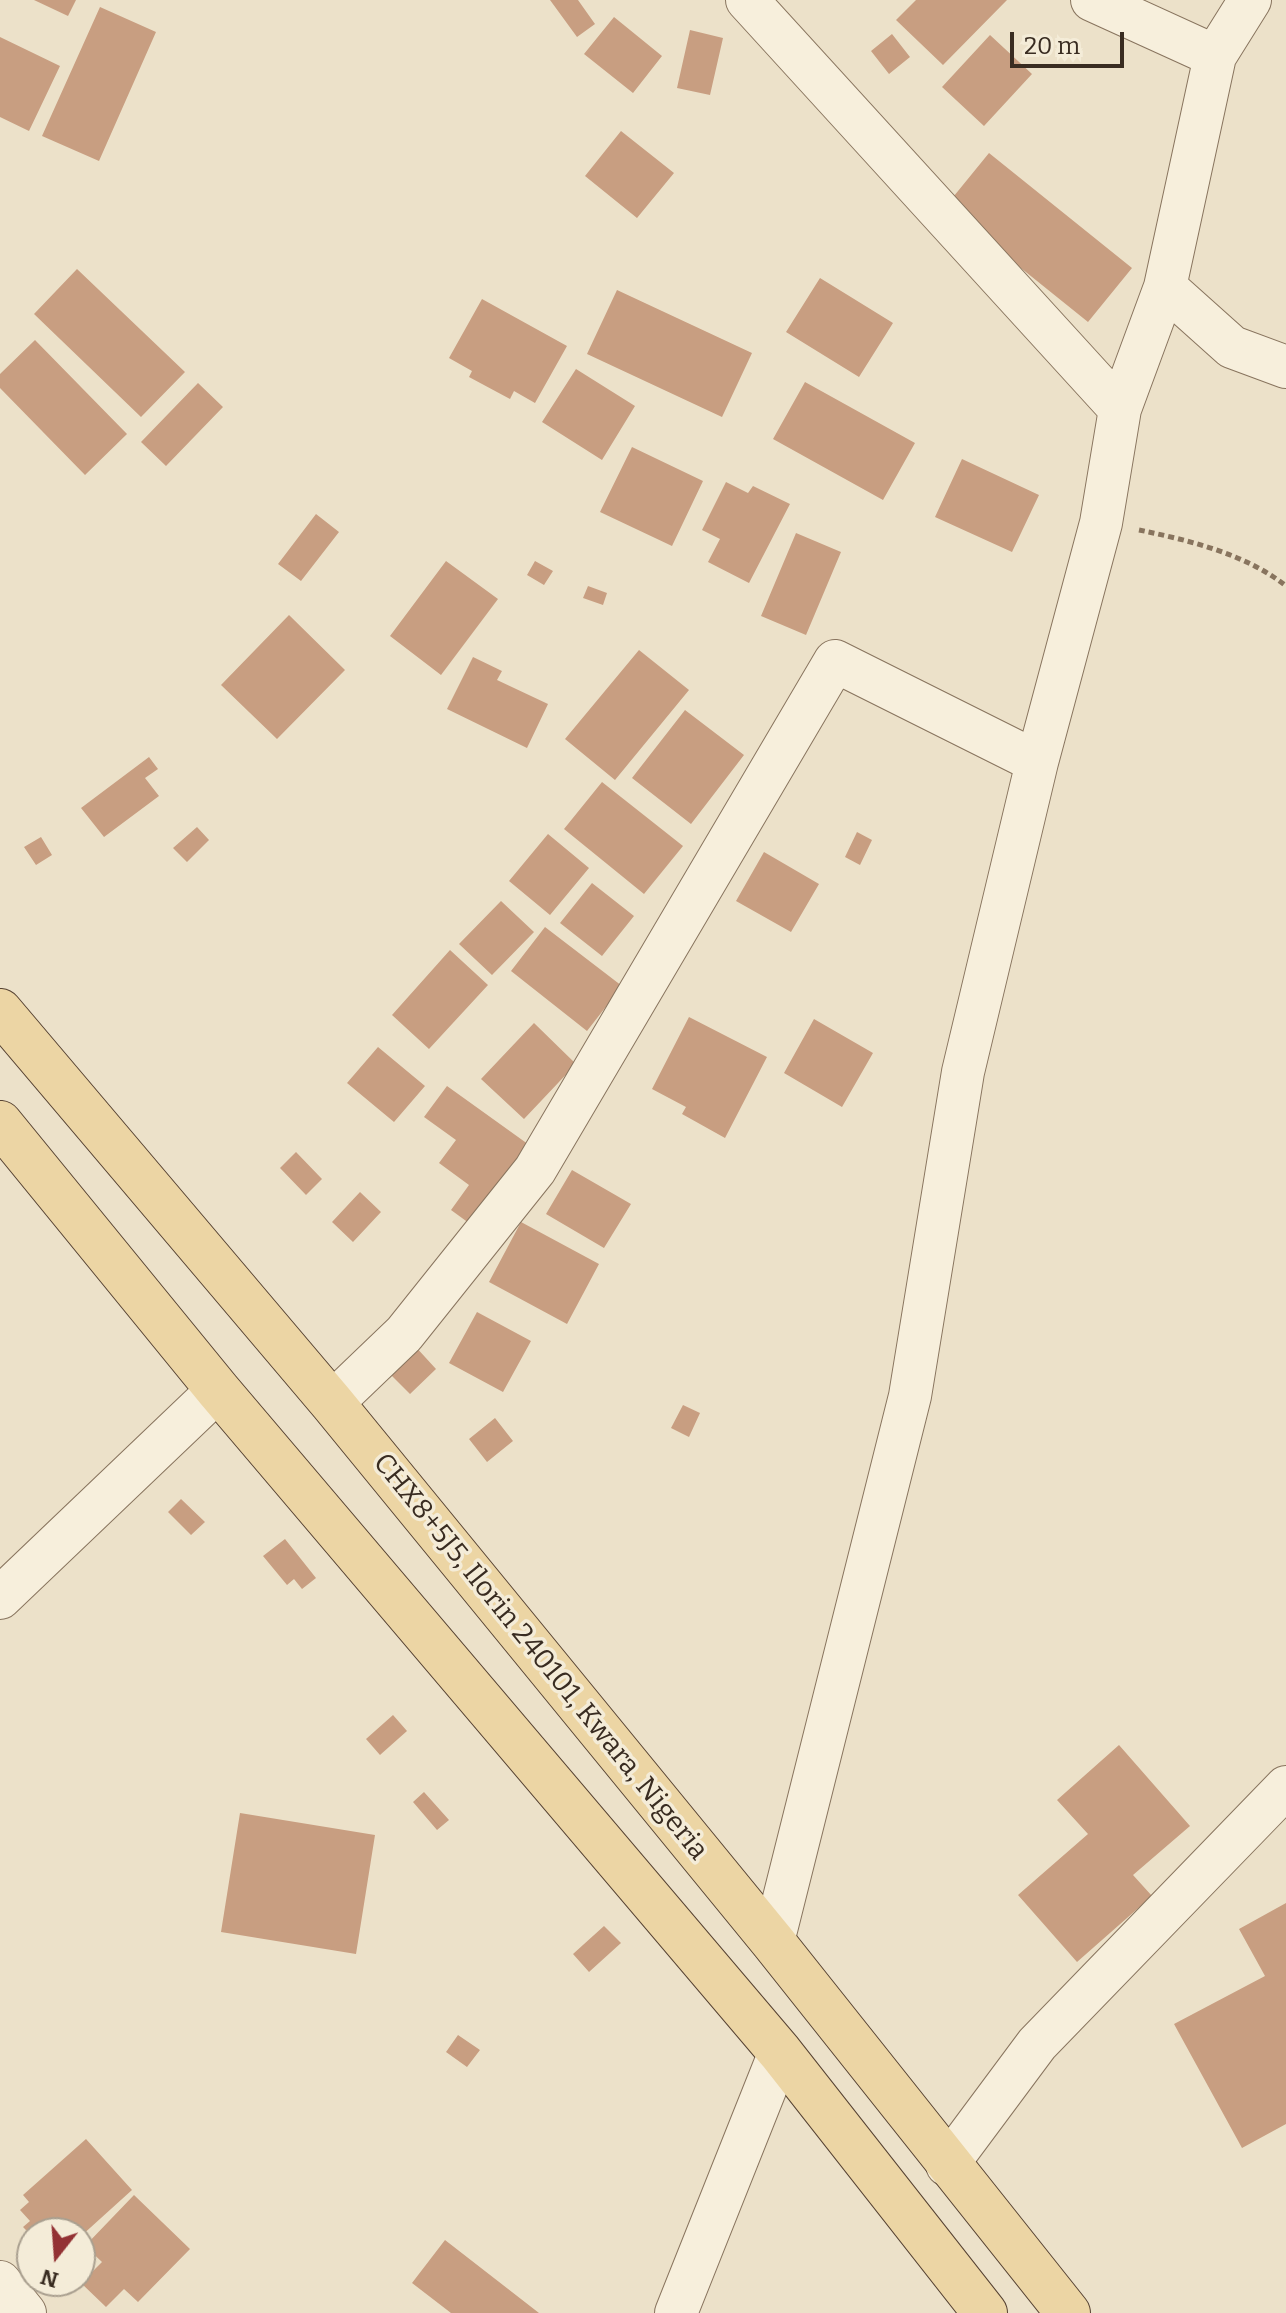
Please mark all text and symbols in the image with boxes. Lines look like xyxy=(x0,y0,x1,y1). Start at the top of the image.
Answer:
scale bar xyxy=(1014,16,1128,66)
text: 20 m xyxy=(1024,32,1080,60)
street label: CHX8+5J5, Ilorin 240101, Kwara, Nigeria xyxy=(365,1447,715,1867)
north arrow xyxy=(16,2217,96,2297)
text: N xyxy=(37,2263,61,2294)

